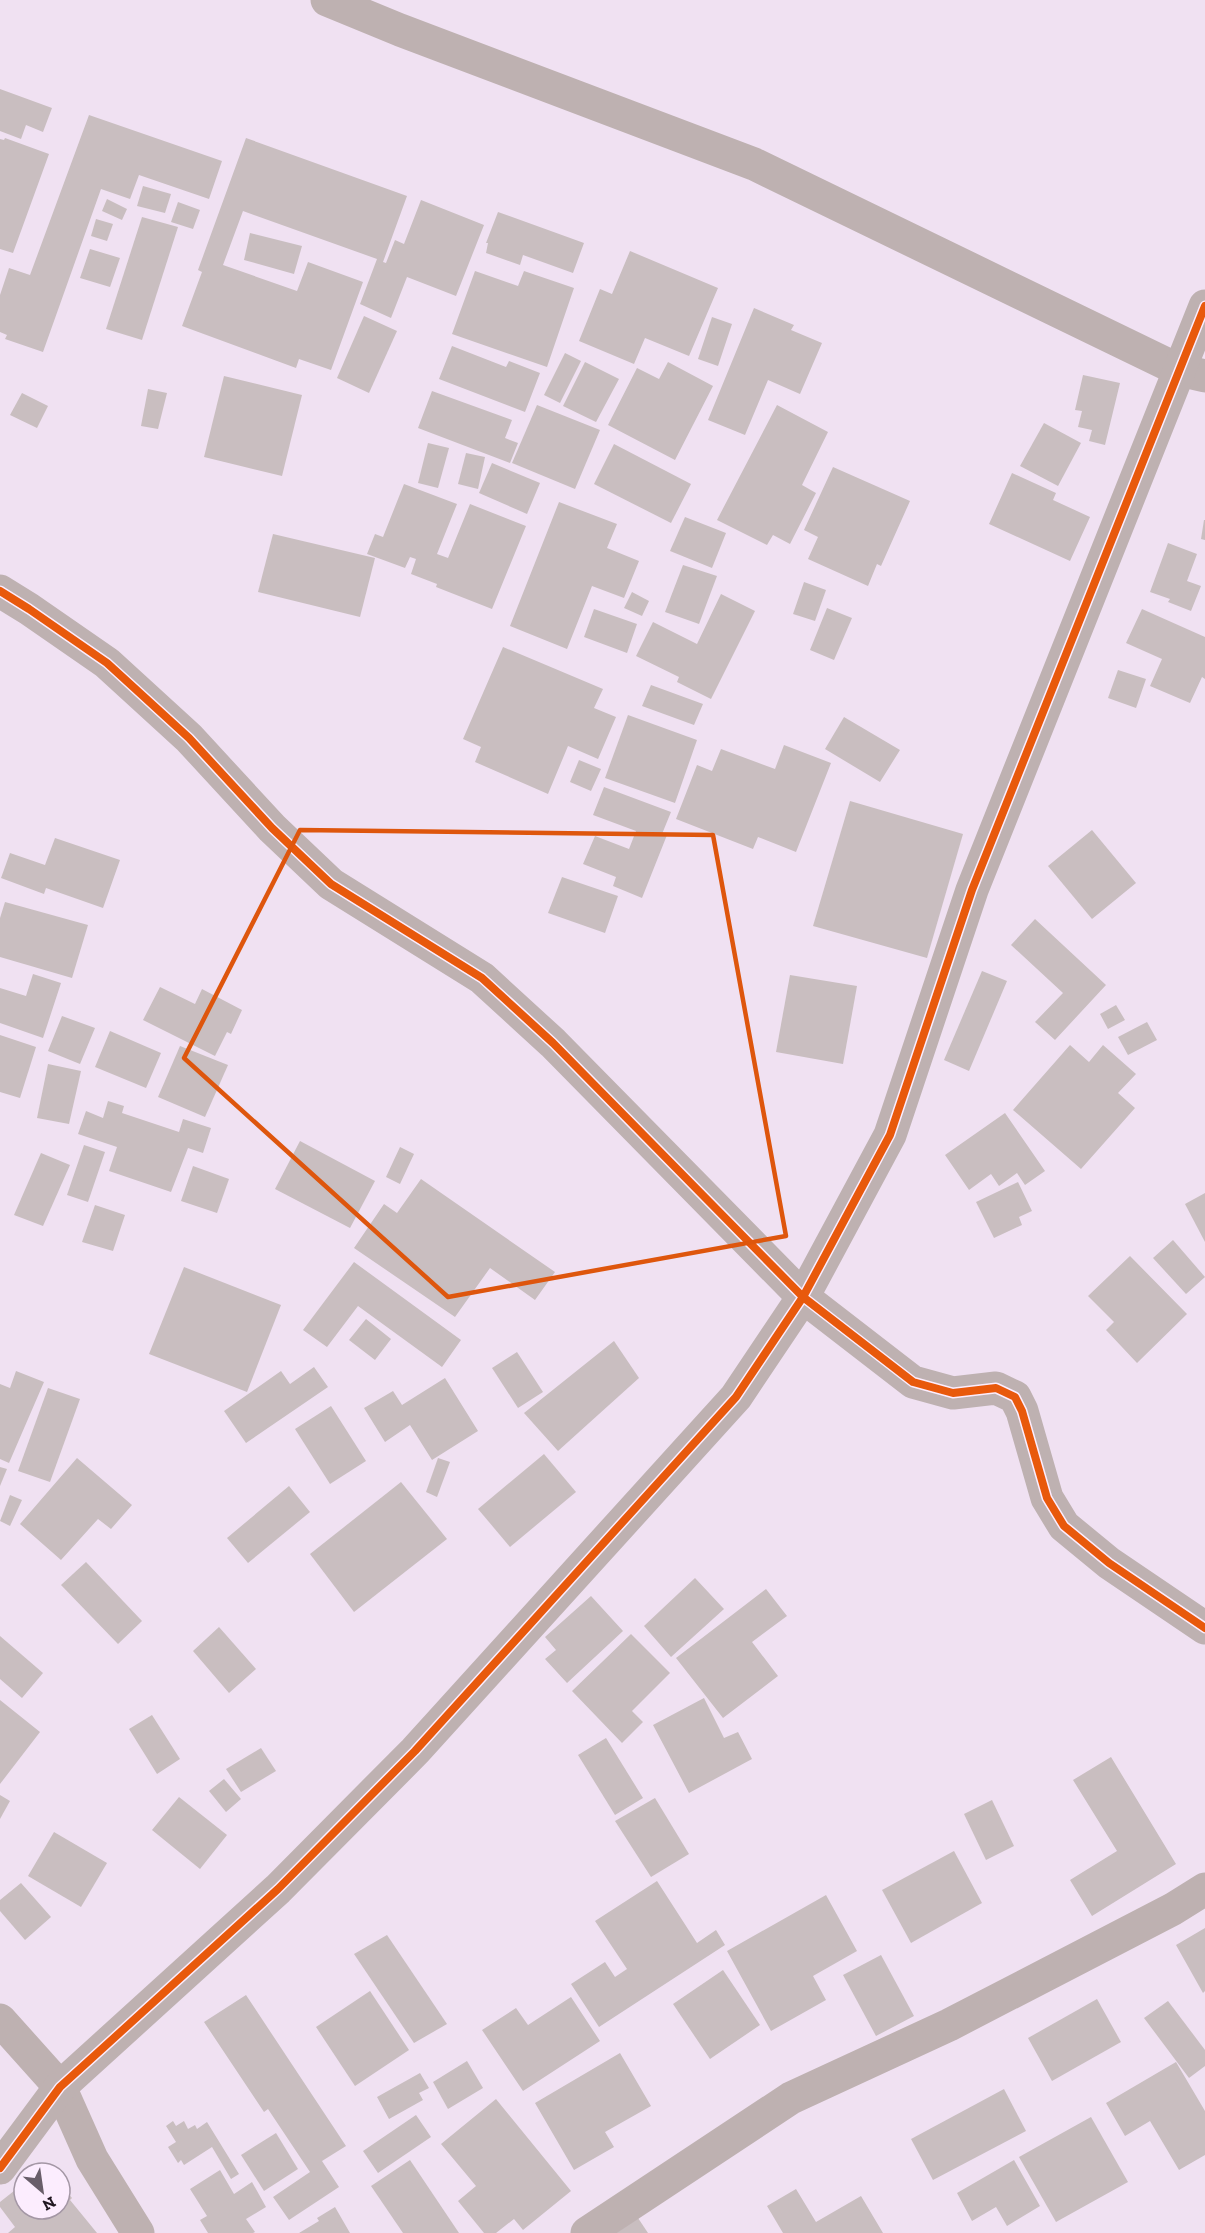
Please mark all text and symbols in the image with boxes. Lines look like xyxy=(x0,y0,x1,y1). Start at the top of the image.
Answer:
north arrow xyxy=(12,2161,72,2221)
text: N xyxy=(39,2192,59,2215)

